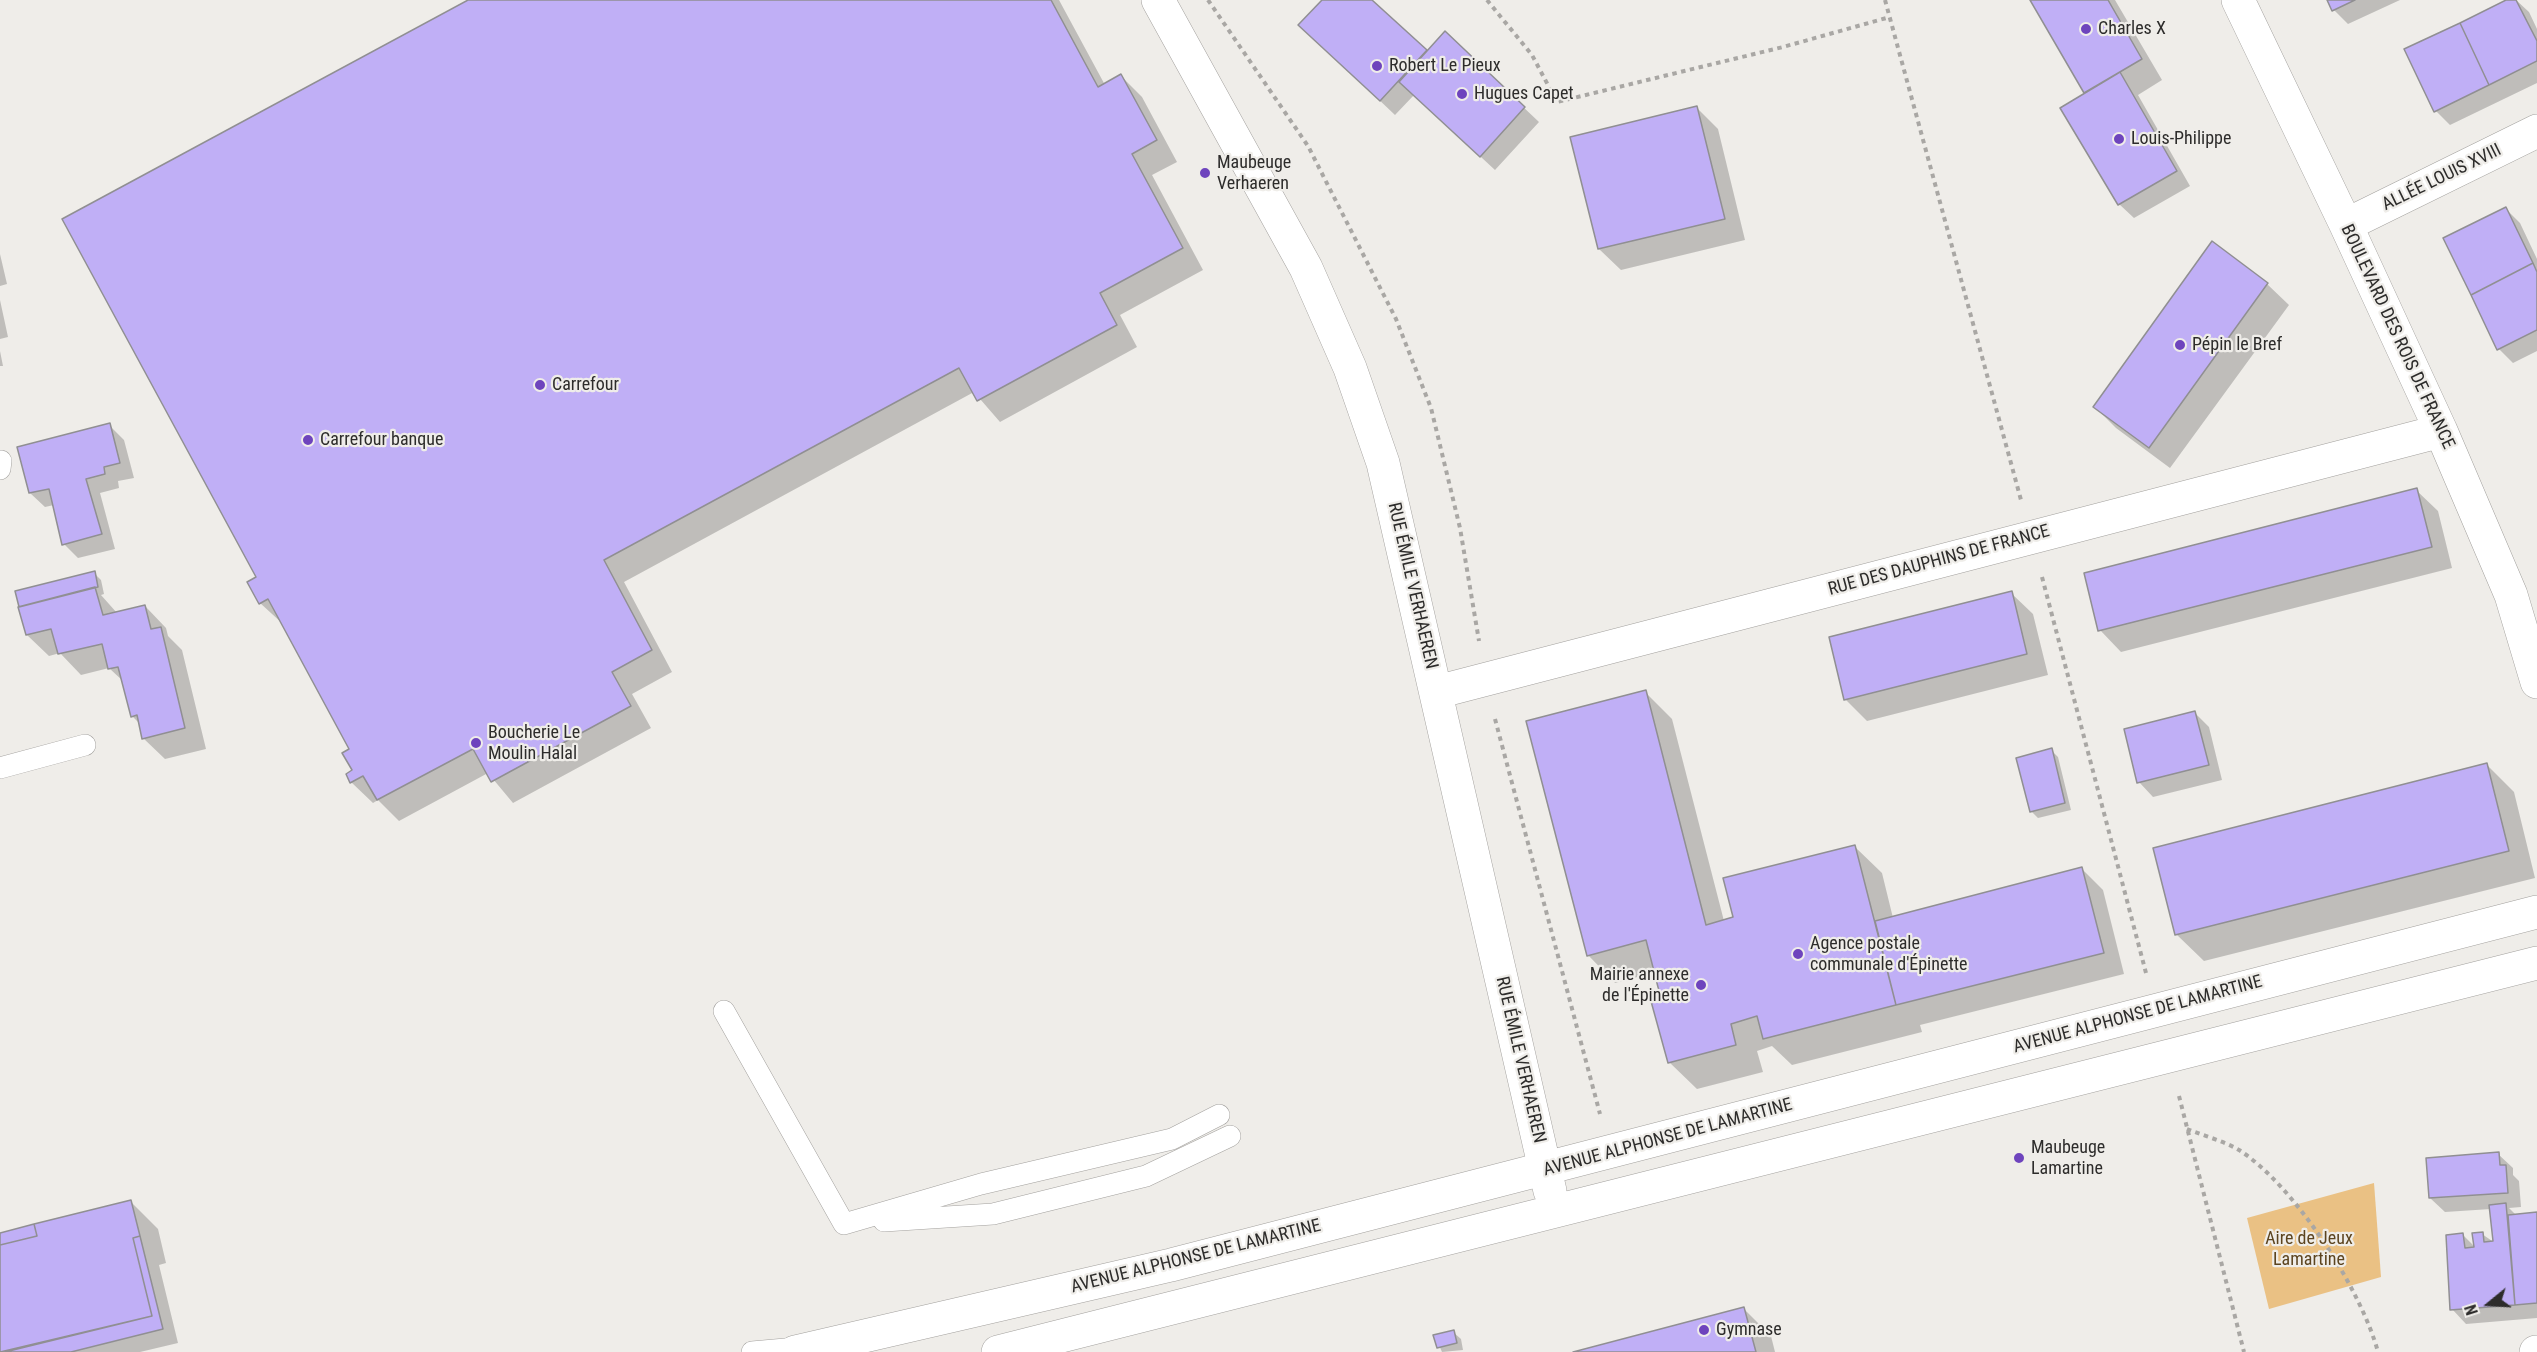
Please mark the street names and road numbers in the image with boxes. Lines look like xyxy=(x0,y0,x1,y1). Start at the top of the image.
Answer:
street label: ALLÉE LOUIS XVIII xyxy=(2379,140,2505,216)
street label: BOULEVARD DES ROIS DE FRANCE xyxy=(2335,221,2459,453)
street label: RUE ÉMILE VERHAEREN xyxy=(1382,501,1442,671)
street label: RUE DES DAUPHINS DE FRANCE xyxy=(1826,521,2052,601)
street label: AVENUE ALPHONSE DE LAMARTINE xyxy=(2011,971,2265,1059)
street label: RUE ÉMILE VERHAEREN xyxy=(1490,975,1550,1145)
street label: AVENUE ALPHONSE DE LAMARTINE xyxy=(1541,1094,1795,1182)
street label: AVENUE ALPHONSE DE LAMARTINE xyxy=(1069,1215,1323,1299)

